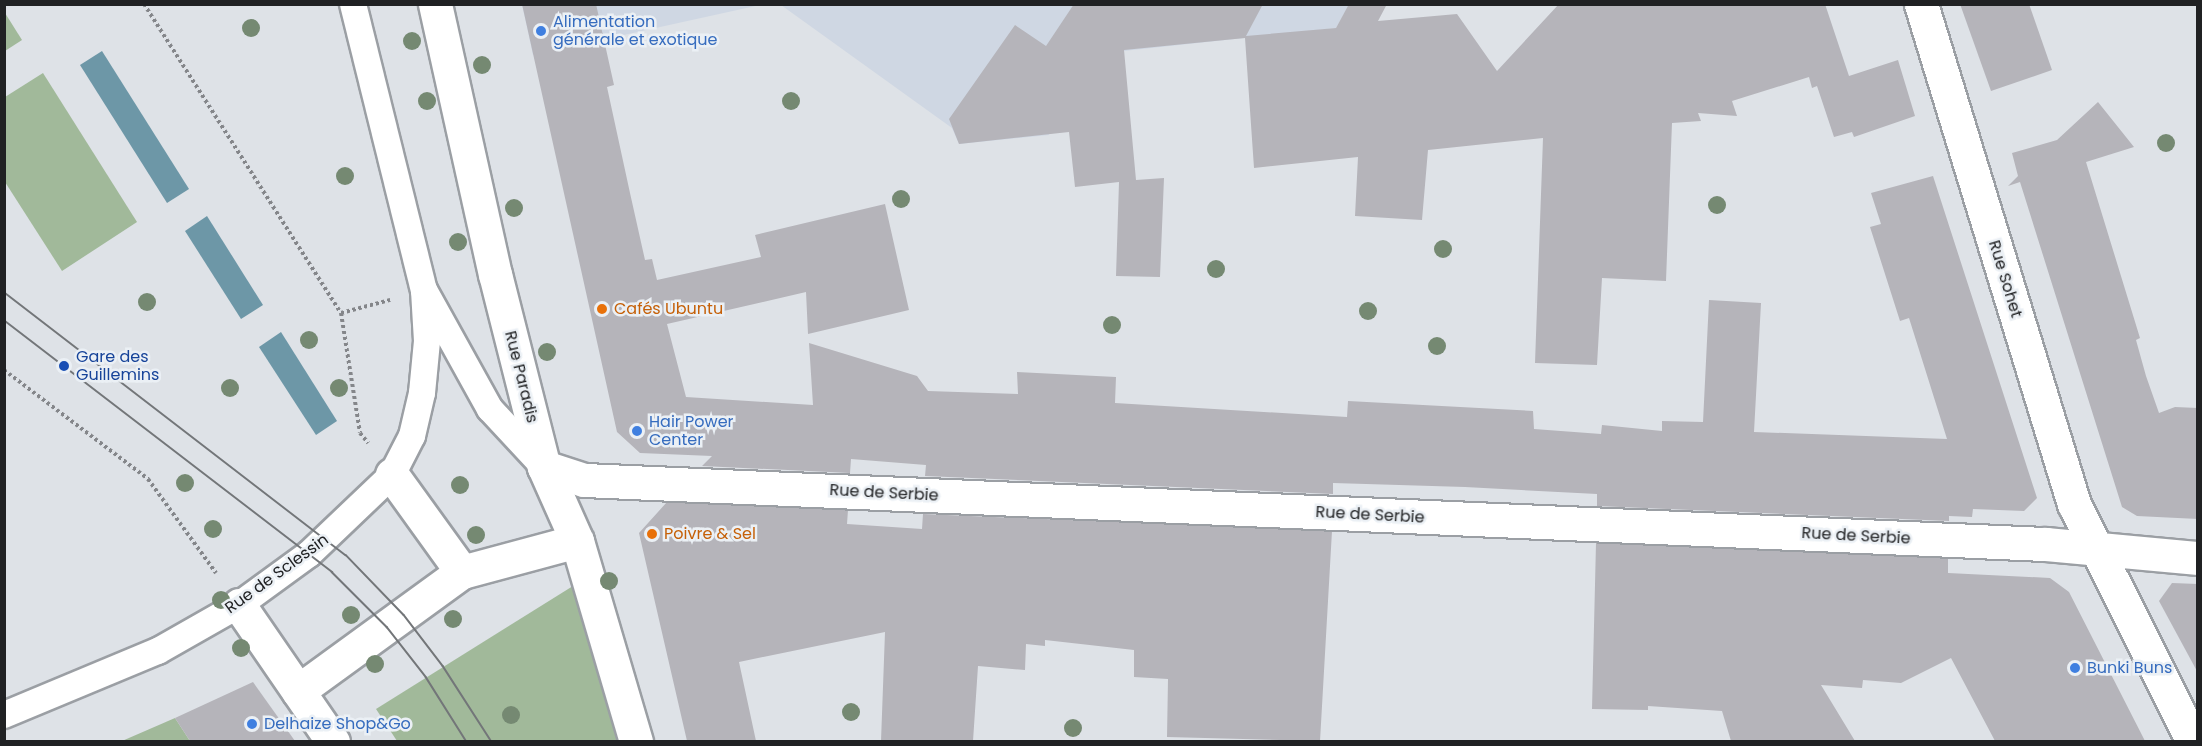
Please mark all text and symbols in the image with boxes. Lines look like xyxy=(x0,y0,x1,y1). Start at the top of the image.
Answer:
place label: Alimentation générale et exotique xyxy=(553,12,717,50)
marker: Alimentation générale et exotique xyxy=(534,24,548,38)
street label: Rue Sohet xyxy=(1984,238,2026,320)
place label: Cafés Ubuntu xyxy=(614,299,723,319)
marker: Cafés Ubuntu xyxy=(595,302,609,316)
street label: Rue Paradis xyxy=(500,329,542,425)
place label: Gare des Guillemins xyxy=(76,347,159,385)
marker: Gare des Guillemins xyxy=(57,359,71,373)
place label: Hair Power Center xyxy=(649,412,734,450)
marker: Hair Power Center xyxy=(630,424,644,438)
street label: Rue de Serbie xyxy=(829,481,939,505)
street label: Rue de Serbie xyxy=(1315,503,1425,527)
place label: Poivre & Sel xyxy=(664,524,756,544)
street label: Rue de Serbie xyxy=(1801,524,1911,548)
marker: Poivre & Sel xyxy=(645,527,659,541)
street label: Rue de Sclessin xyxy=(222,530,332,618)
place label: Bunki Buns xyxy=(2087,658,2172,678)
marker: Bunki Buns xyxy=(2068,661,2082,675)
place label: Delhaize Shop&Go xyxy=(264,714,411,734)
marker: Delhaize Shop&Go xyxy=(245,717,259,731)

